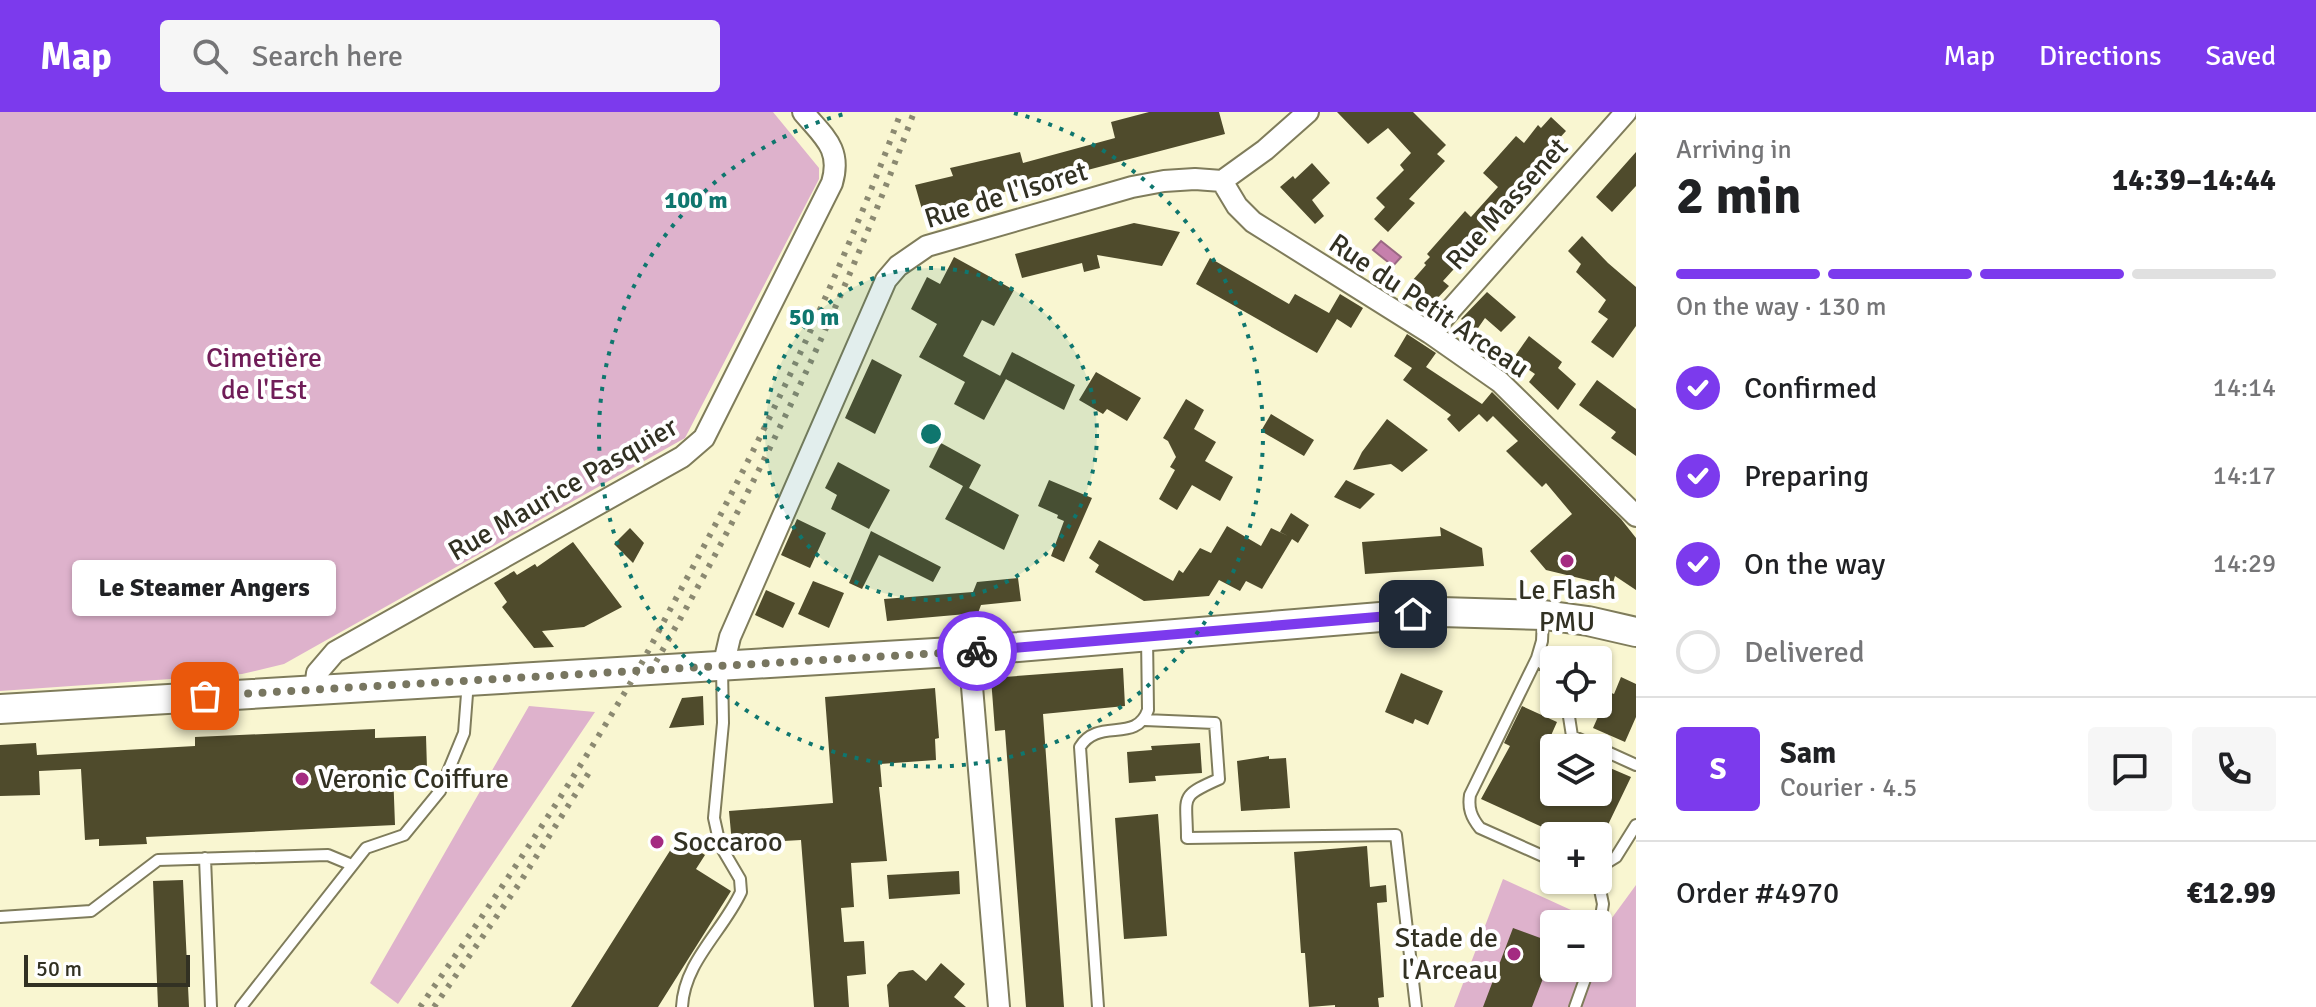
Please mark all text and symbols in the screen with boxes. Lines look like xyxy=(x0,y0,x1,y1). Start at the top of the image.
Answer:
search box xyxy=(160,20,720,92)
text: Map xyxy=(40,33,112,80)
icon: search xyxy=(188,34,232,78)
text: Search here xyxy=(252,38,403,75)
text: Map xyxy=(1943,39,1995,73)
text: Directions xyxy=(2039,39,2161,73)
text: Saved xyxy=(2205,39,2276,73)
street label: Rue Massenet xyxy=(1439,131,1575,277)
text: Arriving in xyxy=(1676,134,1792,166)
street label: Rue de l'Isoret xyxy=(921,154,1092,236)
text: 14:39–14:44 xyxy=(2112,162,2276,199)
text: 2 min xyxy=(1676,164,1802,228)
text: 100 m xyxy=(664,185,728,215)
street label: Rue du Petit Arceau xyxy=(1323,226,1535,386)
text: On the way · 130 m xyxy=(1676,291,1886,323)
text: 50 m xyxy=(789,302,839,332)
park label: Cimetière de l'Est xyxy=(206,341,322,407)
icon: check xyxy=(1676,366,1720,410)
text: Confirmed xyxy=(1744,370,1877,407)
text: 14:14 xyxy=(2213,372,2276,404)
street label: Rue Maurice Pasquier xyxy=(442,409,684,568)
centre of rings xyxy=(917,420,945,448)
icon: check xyxy=(1676,454,1720,498)
text: Preparing xyxy=(1744,458,1869,495)
text: 14:17 xyxy=(2213,460,2276,492)
icon: check xyxy=(1676,542,1720,586)
text: On the way xyxy=(1744,546,1885,583)
text: 14:29 xyxy=(2213,548,2276,580)
marker: Le Flash PMU xyxy=(1558,552,1576,570)
callout: Le Steamer Angers xyxy=(73,560,337,616)
text: Le Steamer Angers xyxy=(98,572,310,604)
place label: Le Flash PMU xyxy=(1518,573,1616,639)
pin xyxy=(1379,580,1447,648)
icon: home xyxy=(1391,592,1435,636)
courier xyxy=(937,611,1017,691)
icon: bike xyxy=(955,629,999,673)
text: Delivered xyxy=(1744,634,1865,671)
map controls xyxy=(1540,646,1612,982)
button: locate xyxy=(1540,646,1612,718)
pin xyxy=(171,662,239,730)
icon: bag xyxy=(183,674,227,718)
button: chat xyxy=(2088,727,2172,811)
button: phone xyxy=(2192,727,2276,811)
button: layers xyxy=(1540,734,1612,806)
text: Sam xyxy=(1780,735,1836,772)
text: S xyxy=(1710,751,1726,788)
place label: Veronic Coiffure xyxy=(318,762,509,796)
marker: Veronic Coiffure xyxy=(293,770,311,788)
text: Courier · 4.5 xyxy=(1780,772,1917,804)
button: + xyxy=(1540,822,1612,894)
place label: Soccaroo xyxy=(673,825,782,859)
marker: Soccaroo xyxy=(648,833,666,851)
text: Order #4970 xyxy=(1676,875,1839,912)
text: €12.99 xyxy=(2186,875,2276,912)
button: − xyxy=(1540,910,1612,982)
place label: Stade de l'Arceau xyxy=(1395,921,1498,987)
marker: Stade de l'Arceau xyxy=(1505,945,1523,963)
scale bar xyxy=(24,951,190,987)
text: 50 m xyxy=(36,955,82,982)

